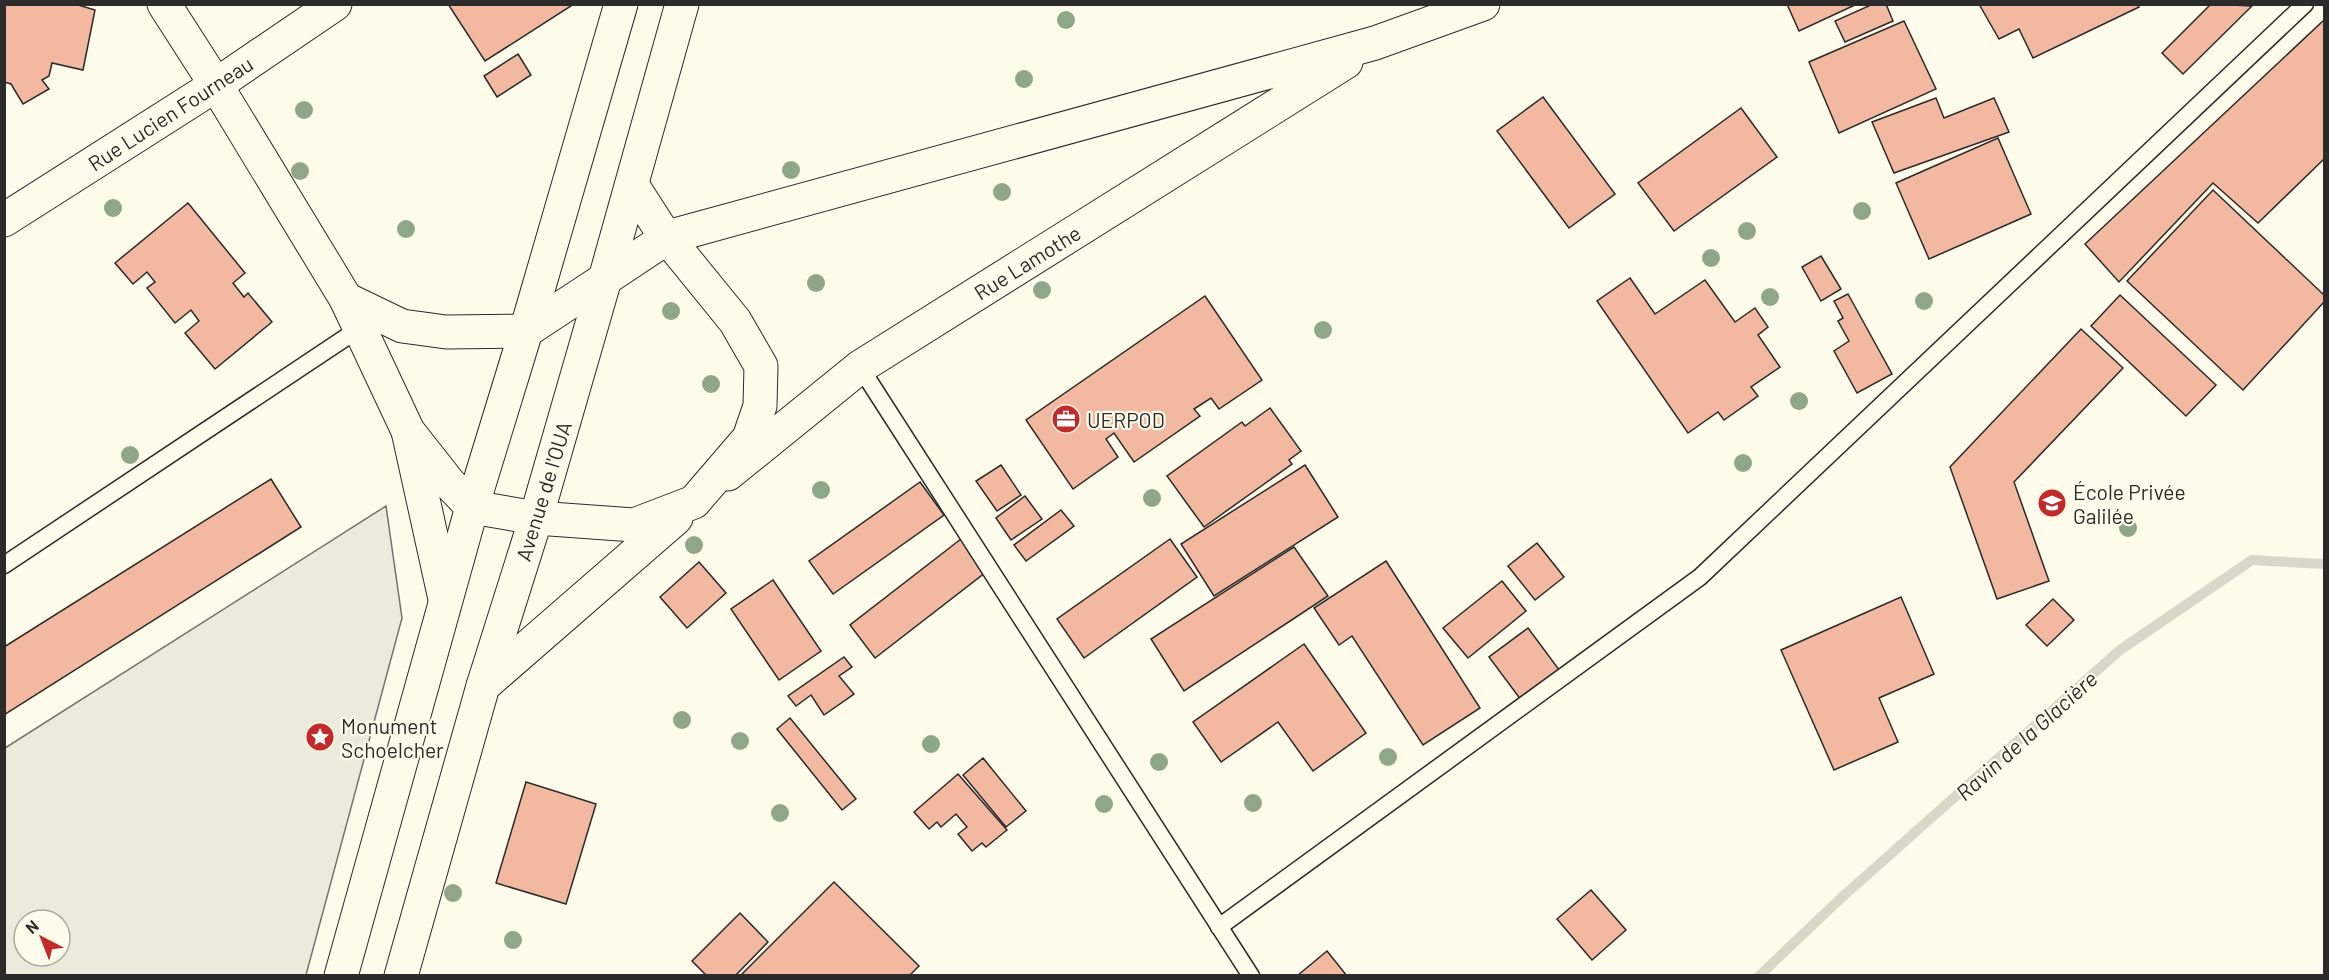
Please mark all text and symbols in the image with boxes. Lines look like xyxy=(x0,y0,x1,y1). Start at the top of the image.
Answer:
street label: Rue Lucien Fourneau xyxy=(83,50,257,176)
street label: Rue Lamothe xyxy=(969,219,1085,305)
office icon: UERPOD xyxy=(1050,403,1082,435)
place label: UERPOD xyxy=(1087,407,1165,432)
street label: Avenue de l'OUA xyxy=(510,418,576,564)
place label: École Privée Galilée xyxy=(2073,479,2186,528)
school or university icon: École Privée Galilée xyxy=(2036,487,2068,519)
water label: Ravin de la Glacière xyxy=(1950,665,2102,805)
place label: Monument Schoelcher xyxy=(341,713,444,762)
place icon: Monument Schoelcher xyxy=(304,721,336,753)
north arrow xyxy=(12,908,72,968)
text: N xyxy=(21,916,42,937)

